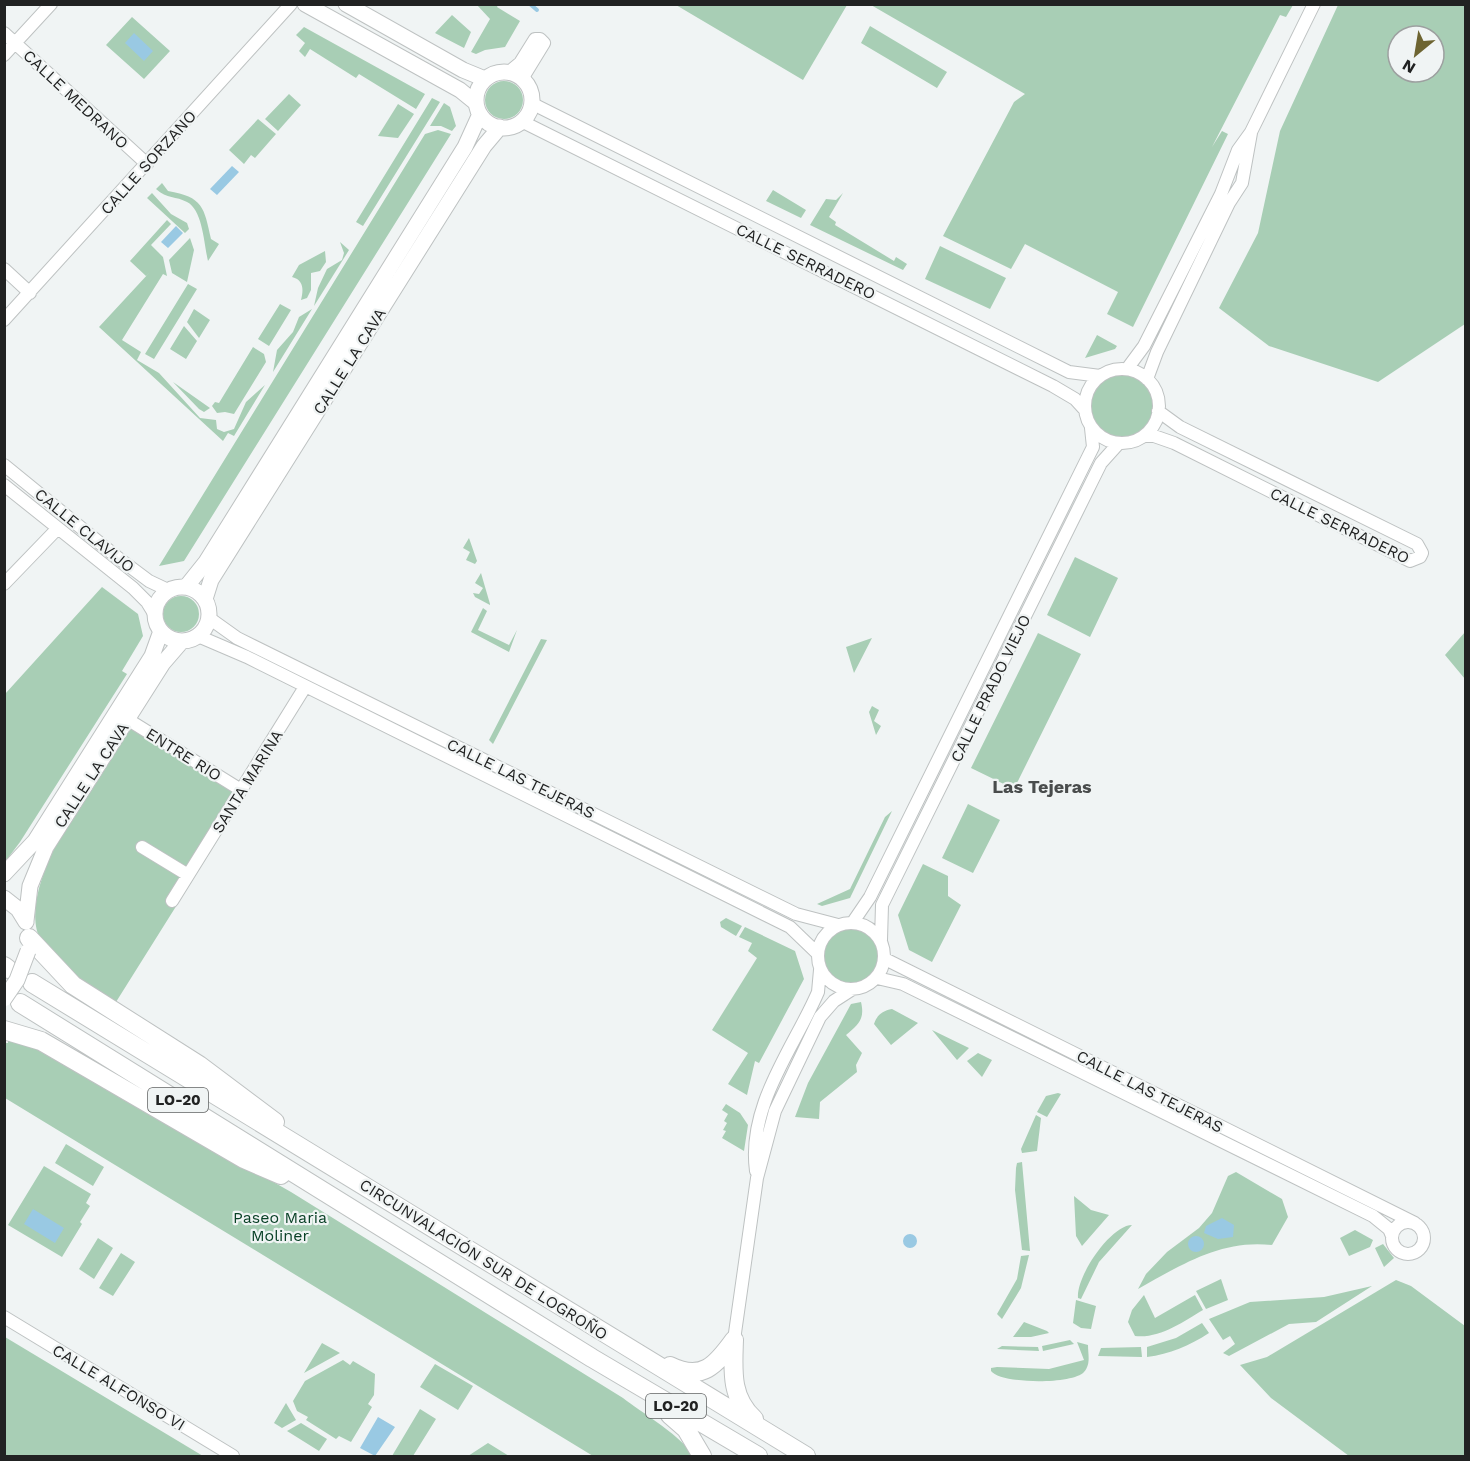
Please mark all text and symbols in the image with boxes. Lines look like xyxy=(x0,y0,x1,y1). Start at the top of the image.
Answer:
north arrow xyxy=(1386,24,1446,84)
street label: CALLE MEDRANO xyxy=(19,46,132,153)
text: N xyxy=(1399,55,1419,78)
street label: CALLE SORZANO xyxy=(97,106,200,218)
street label: CALLE SERRADERO xyxy=(733,219,879,304)
street label: CALLE LA CAVA xyxy=(309,304,390,418)
street label: CALLE SERRADERO xyxy=(1267,483,1413,568)
street label: CALLE CLAVIJO xyxy=(31,484,138,576)
street label: CALLE PRADO VIEJO xyxy=(946,611,1034,765)
street label: CALLE LA CAVA xyxy=(50,719,133,832)
street label: ENTRE RIO xyxy=(143,724,225,785)
street label: SANTA MARINA xyxy=(208,726,287,836)
street label: CALLE LAS TEJERAS xyxy=(444,734,598,822)
district label: Las Tejeras xyxy=(992,776,1092,797)
street label: CALLE LAS TEJERAS xyxy=(1073,1046,1226,1137)
road number: LO-20 xyxy=(148,1088,208,1112)
street label: CIRCUNVALACIÓN SUR DE LOGROÑO xyxy=(356,1175,611,1344)
park label: Paseo Maria Moliner xyxy=(233,1208,327,1245)
street label: CALLE ALFONSO VI xyxy=(49,1340,189,1435)
road number: LO-20 xyxy=(646,1394,706,1418)

